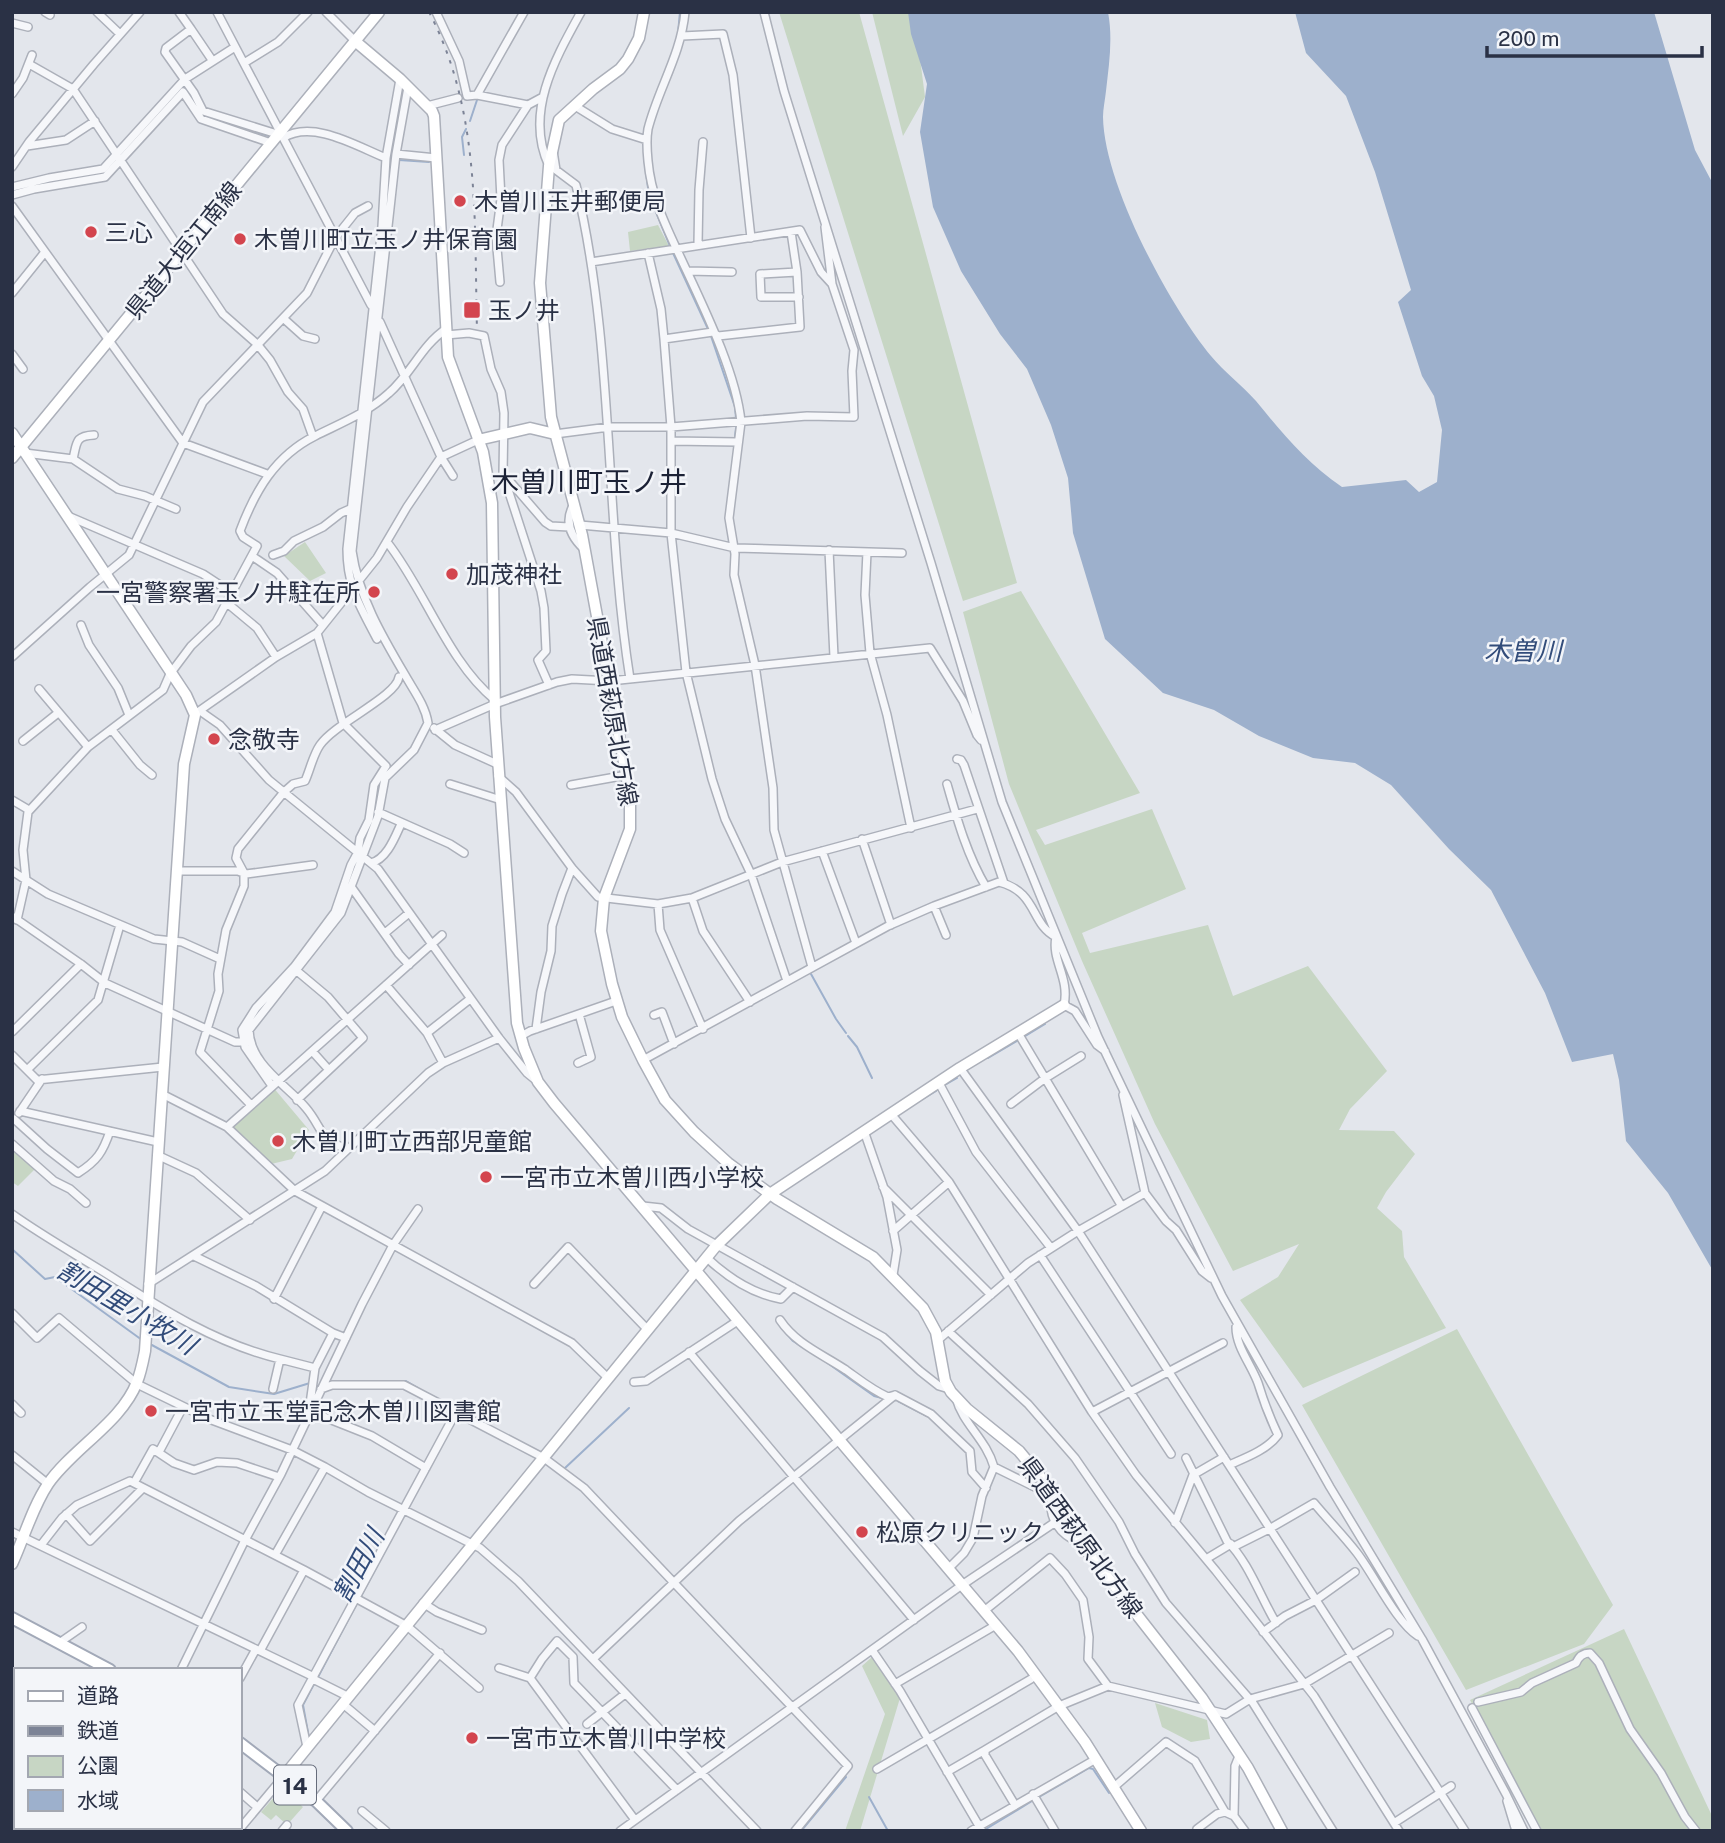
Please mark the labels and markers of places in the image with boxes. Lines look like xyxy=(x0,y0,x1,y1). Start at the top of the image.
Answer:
place label: 木曽川玉井郵便局 xyxy=(474,187,666,215)
marker: 木曽川玉井郵便局 xyxy=(452,193,468,209)
place label: 三心 xyxy=(105,218,153,246)
marker: 三心 xyxy=(83,224,99,240)
place label: 木曽川町立玉ノ井保育園 xyxy=(254,225,518,253)
marker: 木曽川町立玉ノ井保育園 xyxy=(232,231,248,247)
place label: 玉ノ井 xyxy=(488,296,560,324)
marker: 玉ノ井 xyxy=(462,300,482,320)
place label: 加茂神社 xyxy=(466,560,562,588)
marker: 加茂神社 xyxy=(444,566,460,582)
place label: 一宮警察署玉ノ井駐在所 xyxy=(96,578,360,606)
marker: 一宮警察署玉ノ井駐在所 xyxy=(366,584,382,600)
place label: 念敬寺 xyxy=(228,725,300,753)
marker: 念敬寺 xyxy=(206,731,222,747)
place label: 木曽川町立西部児童館 xyxy=(292,1127,532,1155)
marker: 木曽川町立西部児童館 xyxy=(270,1133,286,1149)
place label: 一宮市立木曽川西小学校 xyxy=(500,1163,764,1191)
marker: 一宮市立木曽川西小学校 xyxy=(478,1169,494,1185)
place label: 一宮市立玉堂記念木曽川図書館 xyxy=(165,1397,501,1425)
marker: 一宮市立玉堂記念木曽川図書館 xyxy=(143,1403,159,1419)
place label: 松原クリニック xyxy=(876,1518,1044,1546)
marker: 松原クリニック xyxy=(854,1524,870,1540)
place label: 一宮市立木曽川中学校 xyxy=(486,1724,726,1752)
marker: 一宮市立木曽川中学校 xyxy=(464,1730,480,1746)

